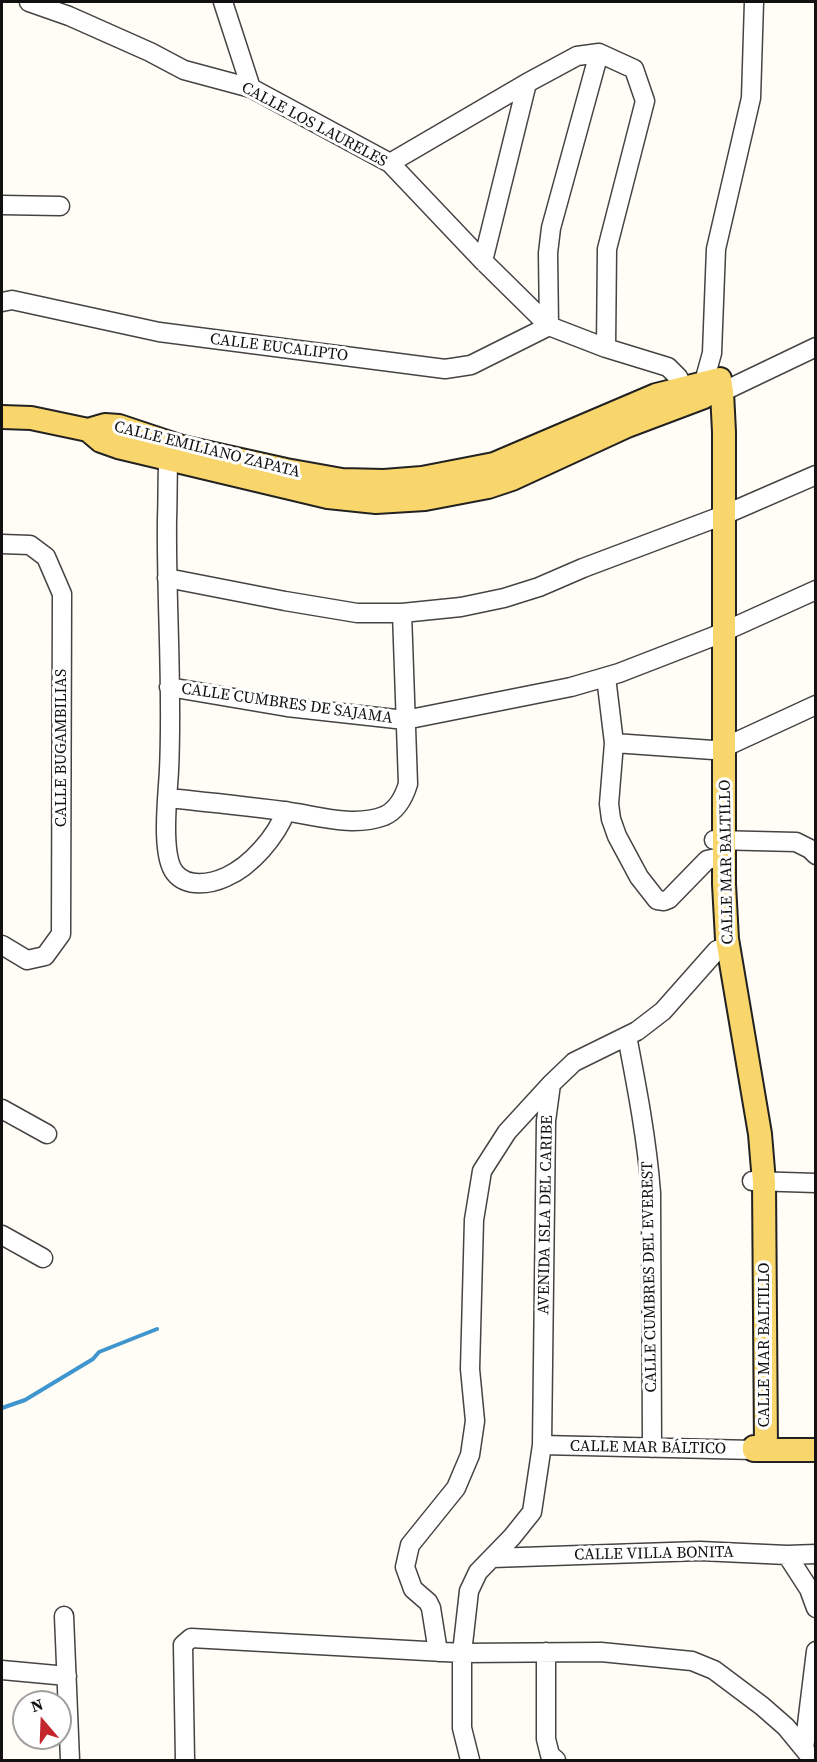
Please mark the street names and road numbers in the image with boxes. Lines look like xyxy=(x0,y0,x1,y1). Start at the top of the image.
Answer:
street label: CALLE LOS LAURELES xyxy=(238,78,390,172)
street label: CALLE EUCALIPTO xyxy=(209,330,349,366)
street label: CALLE EMILIANO ZAPATA xyxy=(112,418,302,482)
street label: CALLE BUGAMBILIAS xyxy=(52,669,72,827)
street label: CALLE CUMBRES DE SAJAMA xyxy=(180,680,394,728)
street label: CALLE MAR BALTILLO xyxy=(716,779,738,945)
street label: AVENIDA ISLA DEL CARIBE xyxy=(535,1115,557,1315)
street label: CALLE CUMBRES DEL EVEREST xyxy=(638,1161,662,1393)
street label: CALLE MAR BALTILLO xyxy=(755,1262,775,1428)
street label: CALLE MAR BÁLTICO xyxy=(570,1437,726,1459)
street label: CALLE VILLA BONITA xyxy=(574,1543,734,1565)

